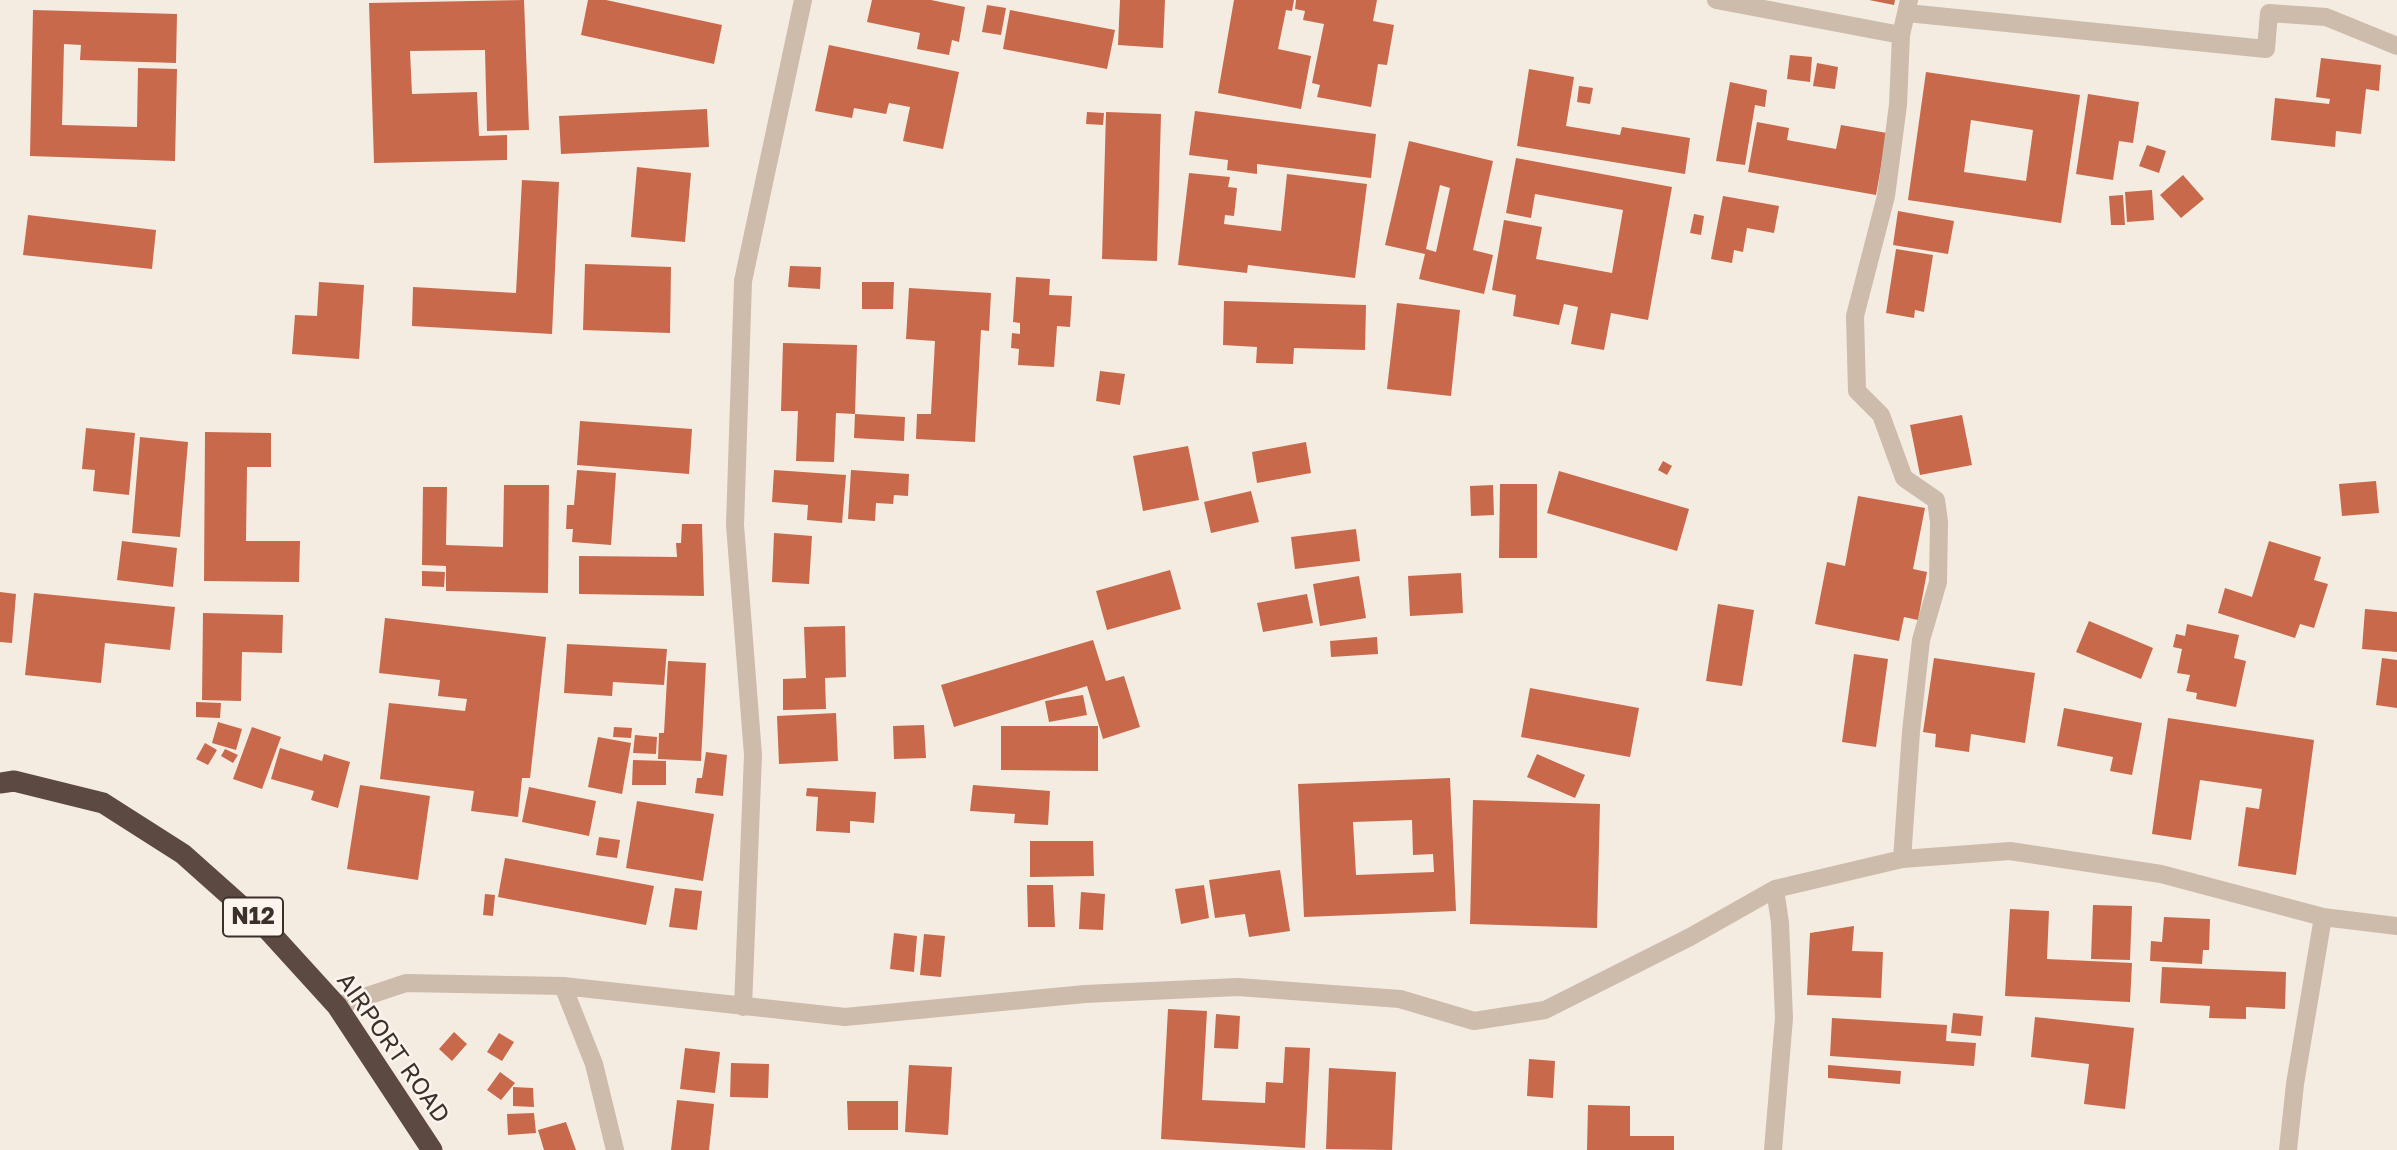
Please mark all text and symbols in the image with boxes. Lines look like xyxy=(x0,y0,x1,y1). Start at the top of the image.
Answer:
road number: N12 xyxy=(223,898,283,936)
street label: AIRPORT ROAD xyxy=(330,967,456,1129)

